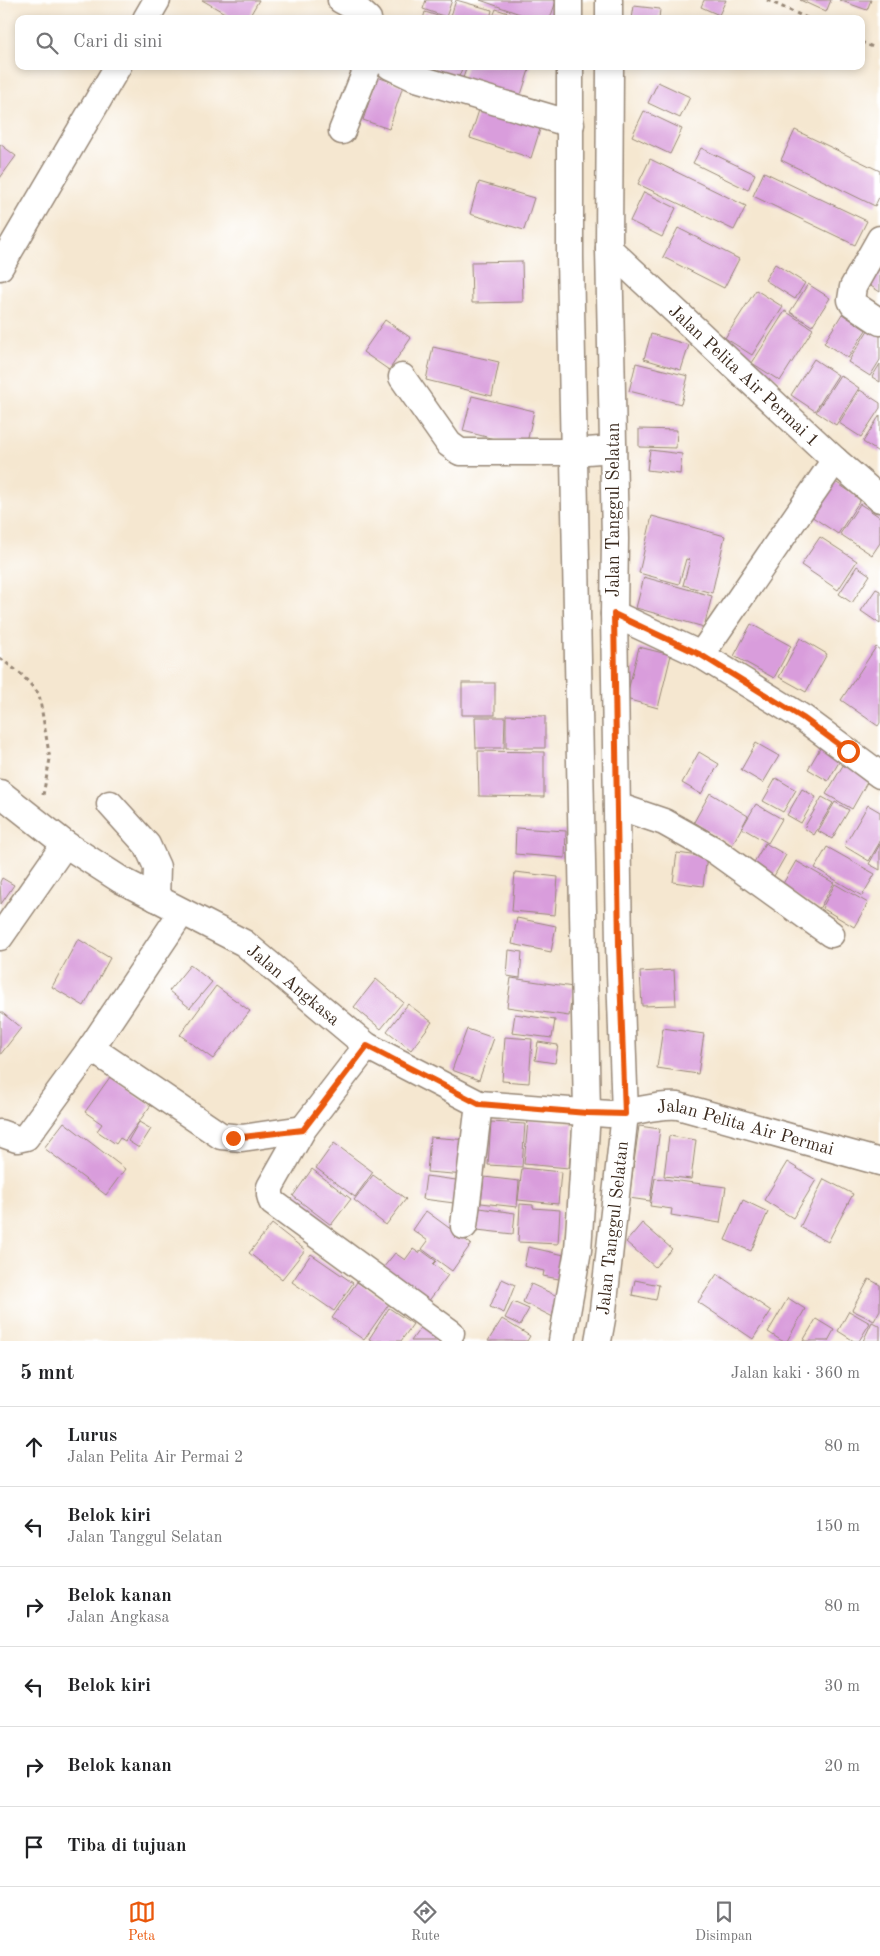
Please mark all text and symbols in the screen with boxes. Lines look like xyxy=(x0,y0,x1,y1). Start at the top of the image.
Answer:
search box xyxy=(15,15,865,70)
icon: search xyxy=(33,29,61,57)
text: Cari di sini xyxy=(73,33,163,52)
street label: Jalan Pelita Air Permai 1 xyxy=(665,302,822,450)
street label: Jalan Tanggul Selatan xyxy=(605,422,623,597)
route start xyxy=(837,740,860,763)
street label: Jalan Angkasa xyxy=(243,941,343,1029)
street label: Jalan Pelita Air Permai xyxy=(656,1098,836,1159)
route end xyxy=(222,1127,245,1150)
street label: Jalan Tanggul Selatan xyxy=(595,1140,632,1316)
text: 5 mnt xyxy=(20,1363,74,1384)
text: Jalan kaki · 360 m xyxy=(731,1366,860,1382)
text: Lurus xyxy=(67,1427,117,1446)
icon: ahead xyxy=(20,1433,48,1461)
text: 80 m xyxy=(824,1439,860,1455)
text: Jalan Pelita Air Permai 2 xyxy=(67,1450,243,1466)
text: Belok kiri xyxy=(67,1507,151,1526)
icon: left xyxy=(20,1513,48,1541)
text: 150 m xyxy=(815,1519,860,1535)
text: Jalan Tanggul Selatan xyxy=(67,1530,222,1546)
text: Belok kanan xyxy=(67,1587,172,1606)
icon: right xyxy=(20,1593,48,1621)
text: 80 m xyxy=(824,1599,860,1615)
text: Jalan Angkasa xyxy=(67,1610,169,1626)
icon: left xyxy=(20,1673,48,1701)
text: Belok kiri xyxy=(67,1677,151,1696)
text: 30 m xyxy=(824,1679,860,1695)
icon: right xyxy=(20,1753,48,1781)
text: Belok kanan xyxy=(67,1757,172,1776)
text: 20 m xyxy=(824,1759,860,1775)
icon: arrive xyxy=(20,1833,48,1861)
text: Tiba di tujuan xyxy=(67,1837,187,1856)
tab: Peta xyxy=(128,1898,156,1945)
tab: Rute xyxy=(411,1898,440,1945)
tab: Disimpan xyxy=(695,1898,752,1945)

